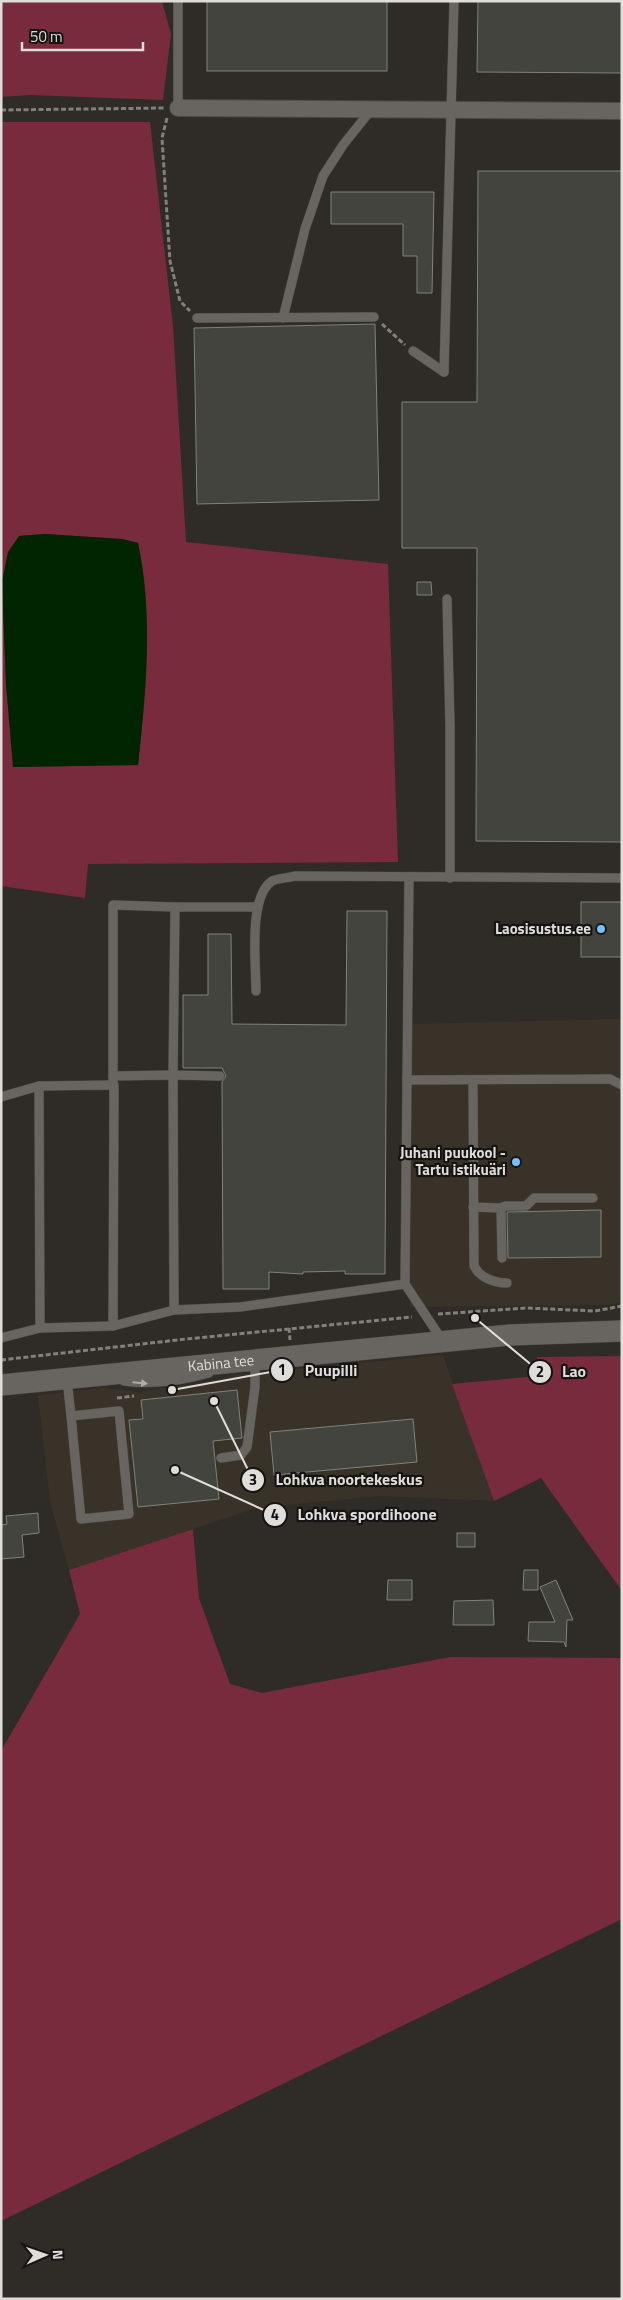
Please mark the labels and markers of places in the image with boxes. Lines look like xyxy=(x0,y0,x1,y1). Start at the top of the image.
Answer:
place label: Laosisustus.ee xyxy=(495,917,591,940)
marker: Laosisustus.ee xyxy=(595,923,607,935)
place label: Juhani puukool - Tartu istikuäri xyxy=(400,1141,506,1181)
marker: Juhani puukool - Tartu istikuäri xyxy=(510,1156,522,1168)
callout: Puupilli xyxy=(270,1354,367,1385)
callout: Lao xyxy=(527,1356,596,1387)
callout: Lohkva noortekeskus xyxy=(241,1464,433,1495)
callout: Lohkva spordihoone xyxy=(262,1499,447,1530)

